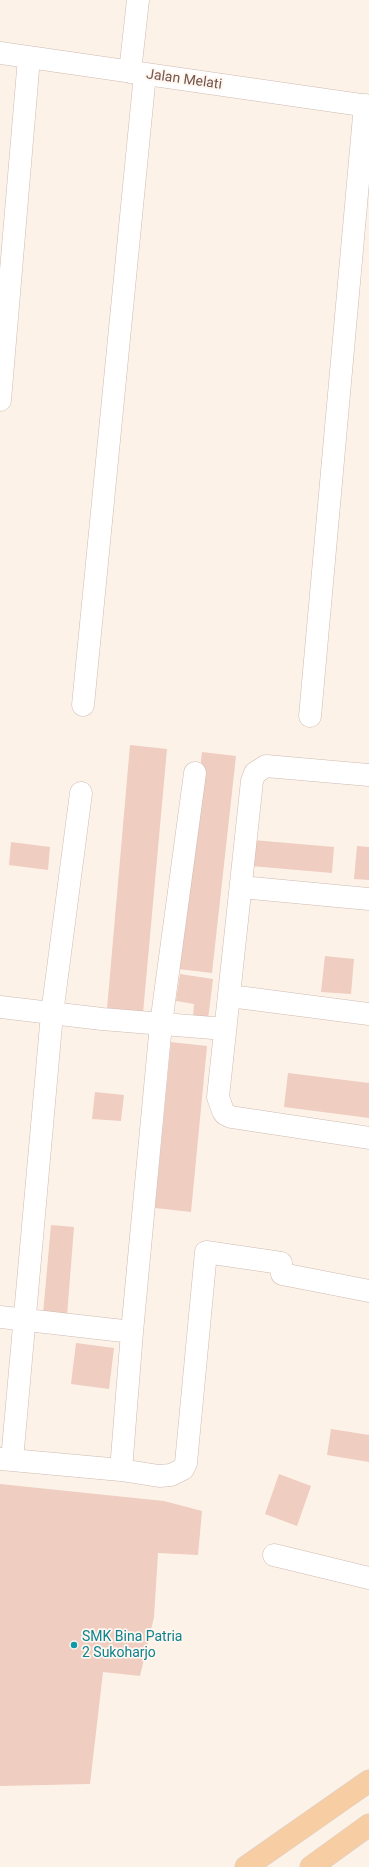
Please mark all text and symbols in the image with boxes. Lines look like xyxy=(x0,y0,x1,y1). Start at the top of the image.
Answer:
street label: Jalan Melati xyxy=(145,66,223,94)
place label: SMK Bina Patria 2 Sukoharjo xyxy=(82,1629,182,1662)
marker: SMK Bina Patria 2 Sukoharjo xyxy=(69,1640,79,1650)

